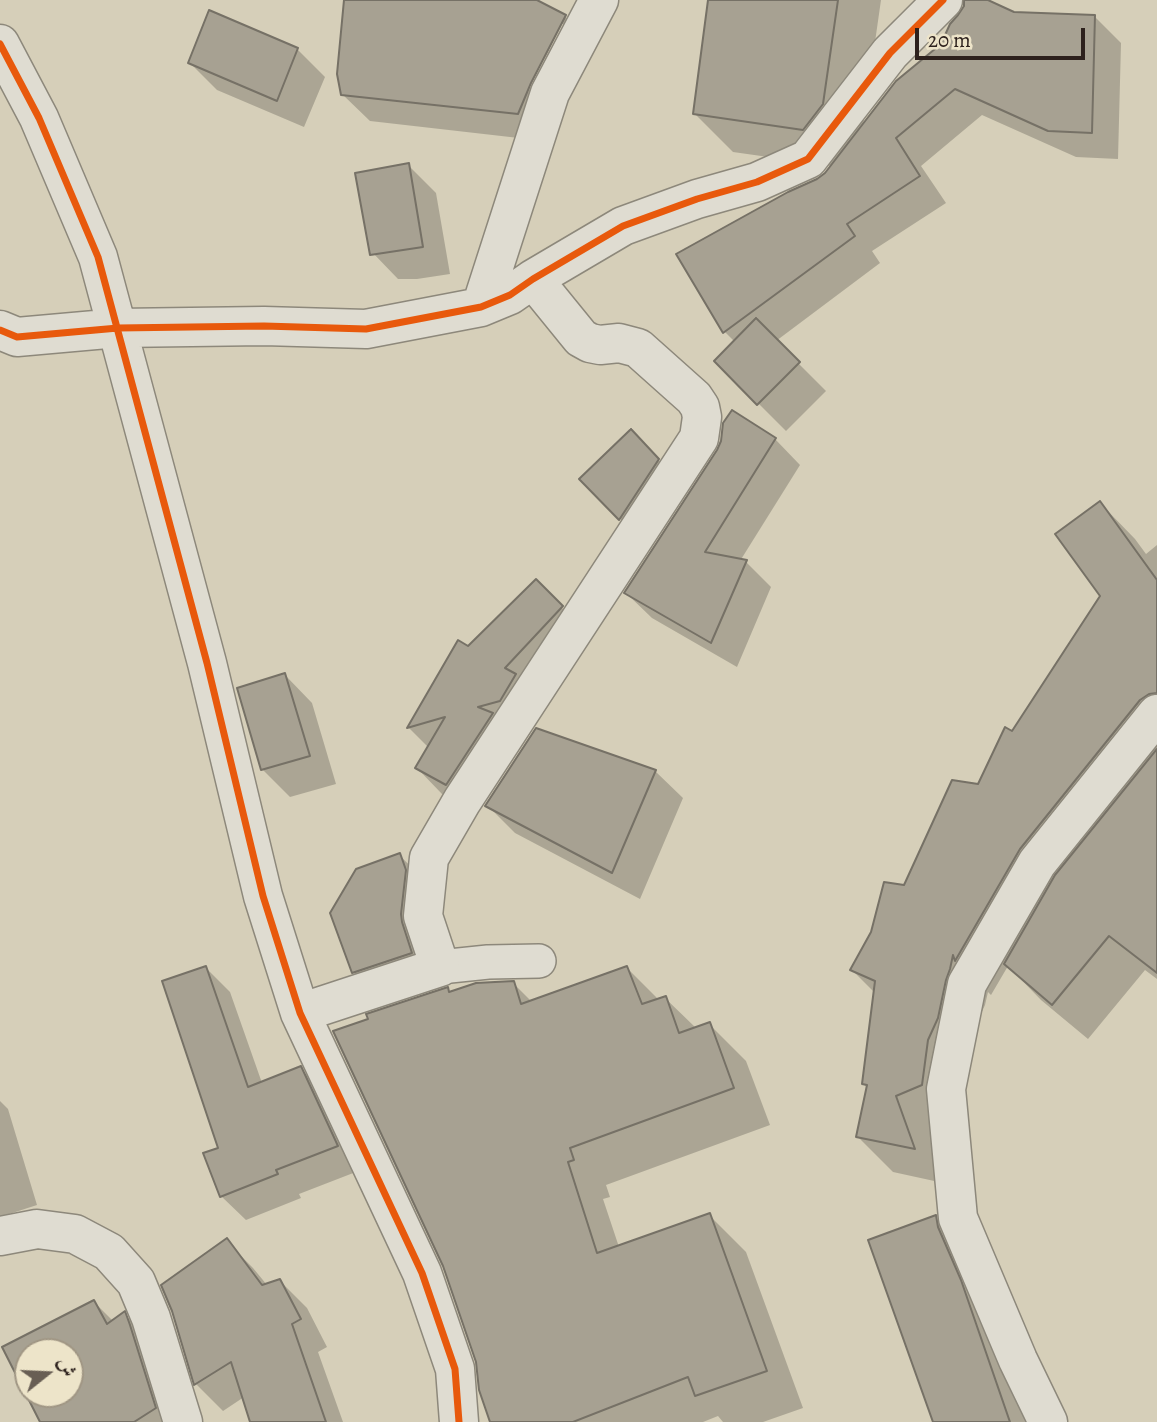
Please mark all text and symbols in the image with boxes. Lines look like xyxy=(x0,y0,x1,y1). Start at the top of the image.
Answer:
scale bar xyxy=(919,14,1089,58)
text: 20 m xyxy=(928,26,971,54)
north arrow xyxy=(14,1338,84,1408)
text: ش xyxy=(52,1354,82,1380)

